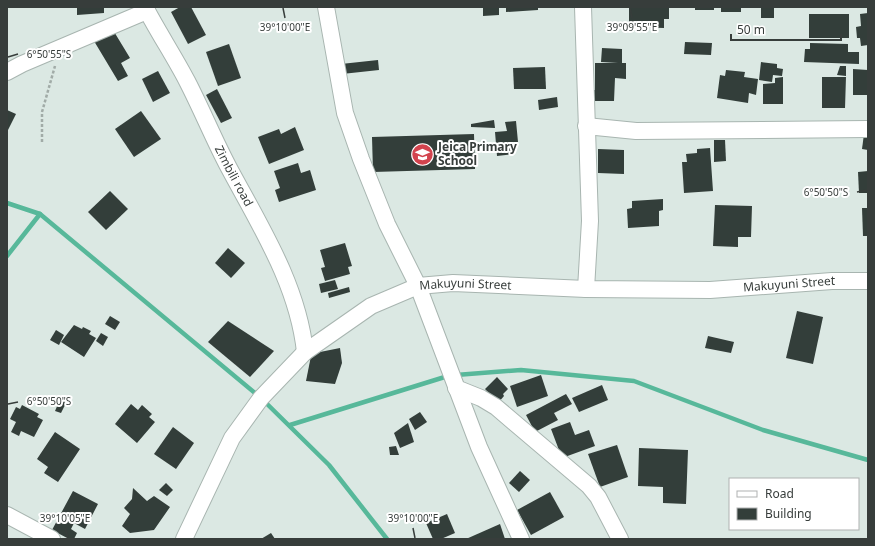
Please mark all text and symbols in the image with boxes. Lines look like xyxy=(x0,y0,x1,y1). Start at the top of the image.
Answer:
scale bar xyxy=(731,16,841,42)
text: 39°10'00"E xyxy=(260,20,310,34)
text: 39°09'55"E xyxy=(607,20,657,34)
text: 50 m xyxy=(737,21,765,38)
text: 6°50'55"S xyxy=(27,47,72,61)
place label: Jeica Primary School xyxy=(437,138,517,169)
school or university icon: Jeica Primary School xyxy=(409,141,435,167)
street label: Zimbili road xyxy=(211,142,257,209)
text: 6°50'50"S xyxy=(804,185,849,199)
street label: Makuyuni Street xyxy=(742,272,836,296)
street label: Makuyuni Street xyxy=(419,274,513,294)
text: 6°50'50"S xyxy=(27,394,72,408)
legend xyxy=(729,478,859,530)
text: Road xyxy=(765,485,794,502)
text: Building xyxy=(765,505,812,522)
text: 39°10'05"E xyxy=(40,511,90,525)
text: 39°10'00"E xyxy=(388,511,438,525)

